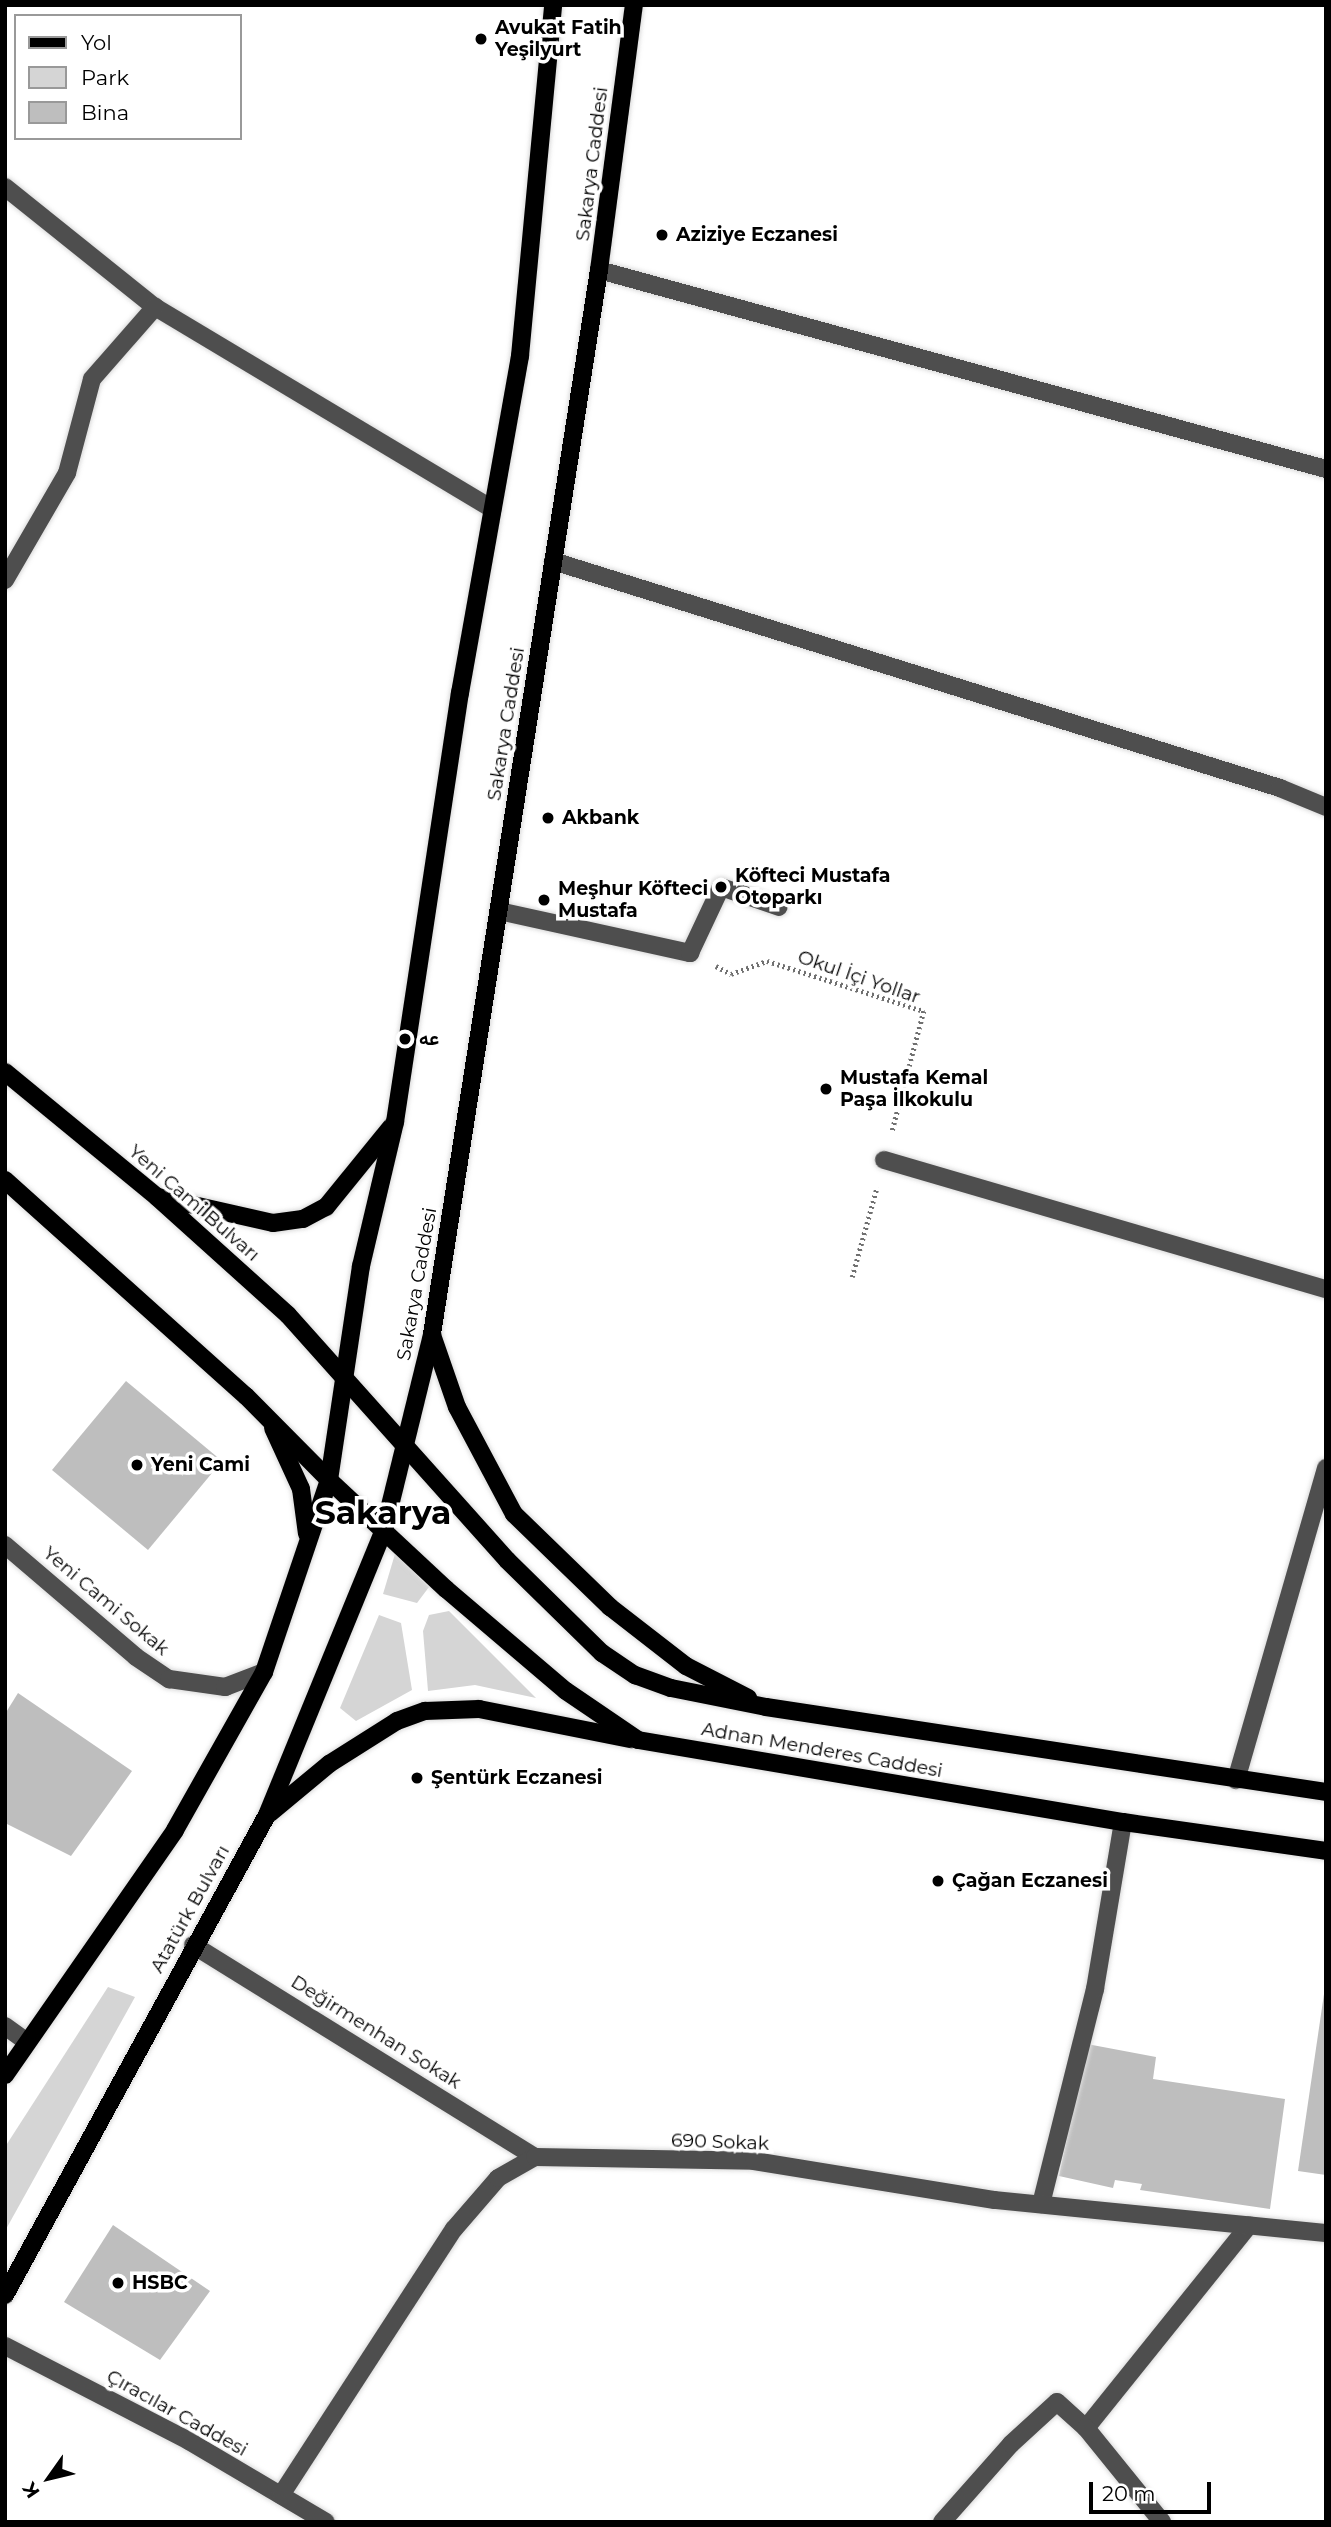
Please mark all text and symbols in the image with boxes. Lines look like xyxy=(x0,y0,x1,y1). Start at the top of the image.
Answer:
legend xyxy=(14,14,242,140)
place label: Avukat Fatih Yeşilyurt xyxy=(495,17,622,61)
text: Yol xyxy=(81,30,112,55)
marker: Avukat Fatih Yeşilyurt xyxy=(473,31,489,47)
text: Park xyxy=(81,65,129,90)
street label: Sakarya Caddesi xyxy=(571,86,613,242)
text: Bina xyxy=(81,100,129,125)
place label: Aziziye Eczanesi xyxy=(676,224,838,246)
marker: Aziziye Eczanesi xyxy=(654,227,670,243)
street label: Sakarya Caddesi xyxy=(483,646,529,802)
place label: Akbank xyxy=(562,807,639,829)
marker: Akbank xyxy=(540,810,556,826)
place label: Köfteci Mustafa Otoparkı xyxy=(735,865,890,909)
place label: Meşhur Köfteci Mustafa xyxy=(558,878,708,922)
marker: Köfteci Mustafa Otoparkı xyxy=(713,879,729,895)
marker: Meşhur Köfteci Mustafa xyxy=(536,892,552,908)
street label: Okul İçi Yollar xyxy=(795,945,923,1009)
place label: عه xyxy=(419,1028,439,1050)
marker: عه xyxy=(397,1031,413,1047)
place label: Mustafa Kemal Paşa İlkokulu xyxy=(840,1067,988,1111)
marker: Mustafa Kemal Paşa İlkokulu xyxy=(818,1081,834,1097)
street label: Yeni Cami Bulvarı xyxy=(124,1140,264,1266)
street label: Sakarya Caddesi xyxy=(392,1206,442,1362)
place label: Yeni Cami xyxy=(151,1454,250,1476)
marker: Yeni Cami xyxy=(129,1457,145,1473)
district label: Sakarya xyxy=(315,1493,451,1533)
street label: Yeni Cami Sokak xyxy=(38,1542,174,1660)
street label: Adnan Menderes Caddesi xyxy=(700,1718,944,1782)
place label: Şentürk Eczanesi xyxy=(431,1767,602,1789)
marker: Şentürk Eczanesi xyxy=(409,1770,425,1786)
street label: Atatürk Bulvarı xyxy=(146,1841,234,1977)
place label: Çağan Eczanesi xyxy=(952,1870,1108,1892)
marker: Çağan Eczanesi xyxy=(930,1873,946,1889)
street label: Değirmenhan Sokak xyxy=(287,1970,465,2094)
street label: 690 Sokak xyxy=(671,2129,769,2155)
place label: HSBC xyxy=(132,2272,188,2294)
marker: HSBC xyxy=(110,2275,126,2291)
street label: Çıracılar Caddesi xyxy=(103,2365,251,2461)
north arrow xyxy=(14,2443,84,2513)
scale bar xyxy=(1093,2468,1216,2512)
text: K xyxy=(18,2478,45,2502)
text: 20 m xyxy=(1102,2481,1156,2506)

